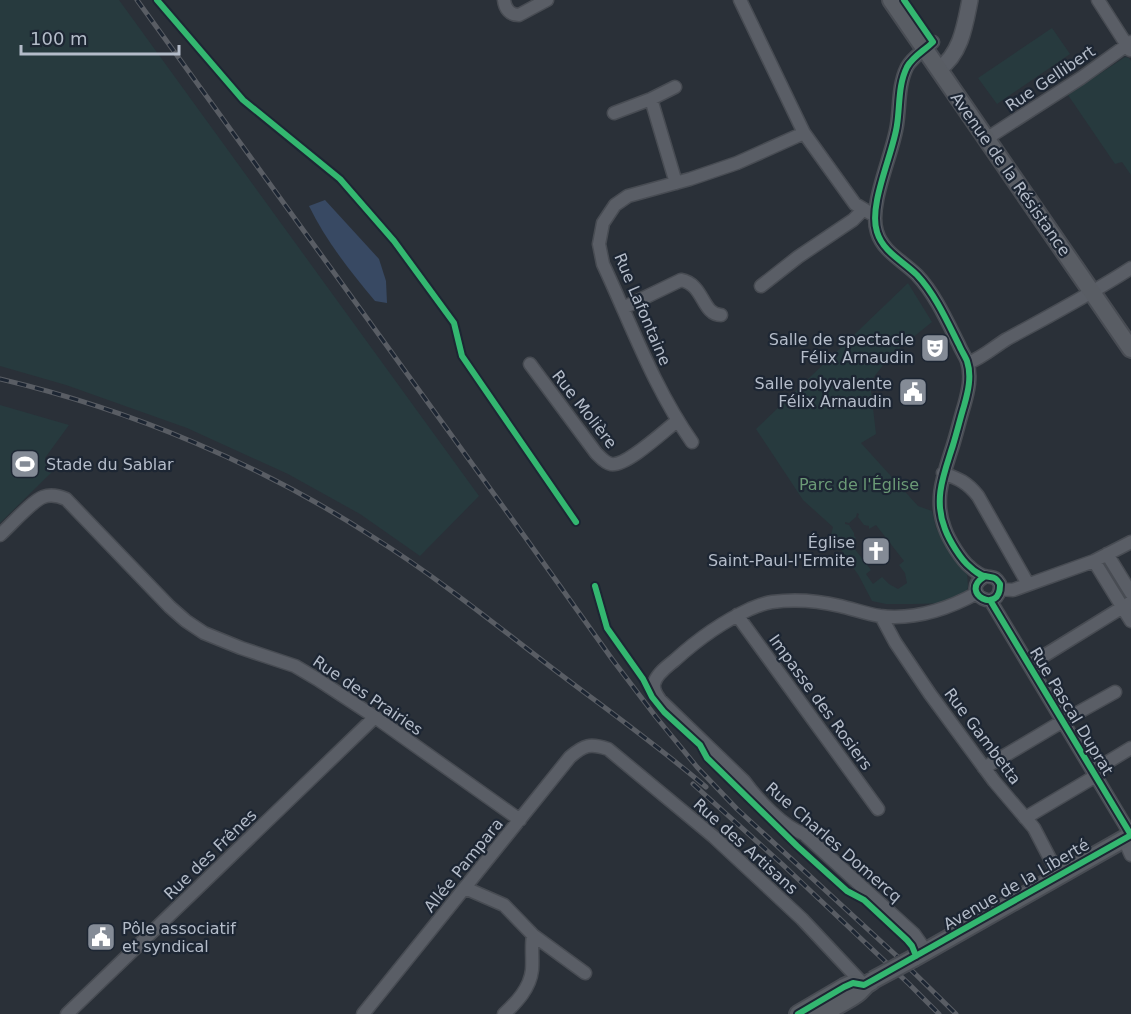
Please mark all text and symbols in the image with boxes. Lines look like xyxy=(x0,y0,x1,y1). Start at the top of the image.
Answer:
scale bar xyxy=(21,18,178,56)
text: 100 m xyxy=(30,28,88,49)
street label: Rue Gellibert xyxy=(1002,41,1099,115)
street label: Avenue de la Résistance xyxy=(947,89,1074,260)
street label: Rue Lafontaine xyxy=(610,250,675,368)
place label: Salle de spectacle Félix Arnaudin xyxy=(769,330,914,367)
theatre icon: Salle de spectacle Félix Arnaudin xyxy=(919,332,951,364)
street label: Rue Molière xyxy=(548,366,621,452)
place label: Salle polyvalente Félix Arnaudin xyxy=(755,374,892,411)
public building icon: Salle polyvalente Félix Arnaudin xyxy=(897,376,929,408)
sports icon: Stade du Sablar xyxy=(9,448,41,480)
place label: Stade du Sablar xyxy=(46,455,174,474)
park label: Parc de l'Église xyxy=(799,475,919,494)
place label: Église Saint-Paul-l'Ermite xyxy=(708,533,855,570)
church icon: Église Saint-Paul-l'Ermite xyxy=(860,535,892,567)
street label: Impasse des Rosiers xyxy=(765,631,876,774)
street label: Rue Pascal Duprat xyxy=(1026,644,1117,779)
street label: Rue des Prairies xyxy=(309,652,426,739)
street label: Rue Gambetta xyxy=(940,684,1025,788)
street label: Rue Charles Domercq xyxy=(762,778,905,906)
street label: Rue des Artisans xyxy=(690,795,802,898)
street label: Rue des Frênes xyxy=(160,805,261,903)
street label: Allée Pampara xyxy=(420,815,507,916)
street label: Avenue de la Liberté xyxy=(940,835,1092,934)
place label: Pôle associatif et syndical xyxy=(122,919,236,956)
public building icon: Pôle associatif et syndical xyxy=(85,921,117,953)

